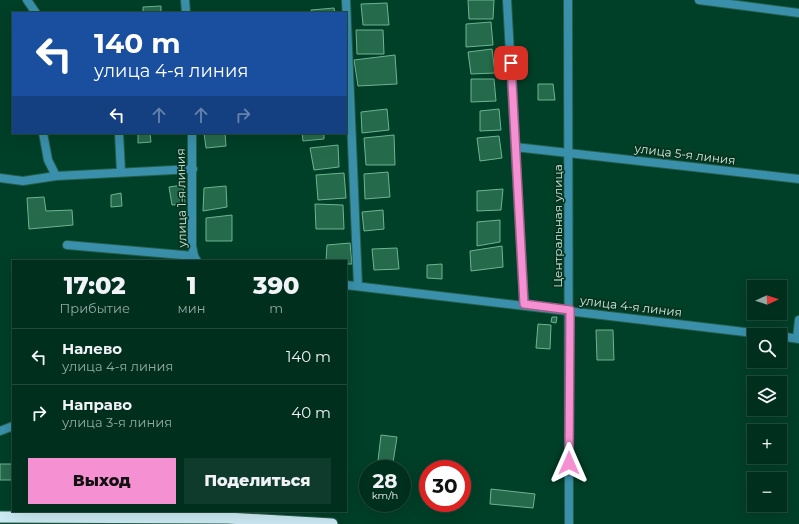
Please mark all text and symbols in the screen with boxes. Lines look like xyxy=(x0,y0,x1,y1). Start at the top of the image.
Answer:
text: 140 m xyxy=(94,26,181,60)
icon: left xyxy=(28,28,80,80)
pin xyxy=(494,46,528,80)
icon: arrive xyxy=(500,52,522,74)
text: улица 4-я линия xyxy=(94,60,248,82)
icon: left xyxy=(106,104,128,126)
icon: ahead xyxy=(148,104,170,126)
icon: ahead xyxy=(190,104,212,126)
icon: right xyxy=(232,104,254,126)
street label: улица 5-я линия xyxy=(633,140,736,168)
street label: улица 1-я линия xyxy=(173,148,189,249)
street label: Центральная улица xyxy=(550,164,565,288)
text: 17:02 xyxy=(64,271,126,300)
text: 1 xyxy=(187,271,196,300)
text: 390 xyxy=(253,271,300,300)
north arrow xyxy=(747,280,787,320)
map controls xyxy=(747,280,787,512)
street label: улица 4-я линия xyxy=(578,292,683,320)
text: Прибытие xyxy=(60,300,130,316)
text: мин xyxy=(178,300,206,316)
text: m xyxy=(269,300,283,316)
button: search xyxy=(747,328,787,368)
text: Налево xyxy=(62,339,122,358)
icon: left xyxy=(28,346,50,368)
text: 140 m xyxy=(286,347,331,366)
text: улица 4-я линия xyxy=(62,358,173,374)
button: layers xyxy=(747,376,787,416)
text: Направо xyxy=(62,395,132,414)
icon: right xyxy=(28,402,50,424)
text: 40 m xyxy=(291,403,331,422)
text: улица 3-я линия xyxy=(62,414,172,430)
button: + xyxy=(747,424,787,464)
position arrow xyxy=(548,442,590,484)
button: Выход xyxy=(28,458,176,504)
button: Поделиться xyxy=(184,458,331,504)
speed limit sign: 30 xyxy=(419,460,471,512)
text: 28 xyxy=(373,469,398,493)
button: − xyxy=(747,472,787,512)
text: km/h xyxy=(372,489,398,502)

